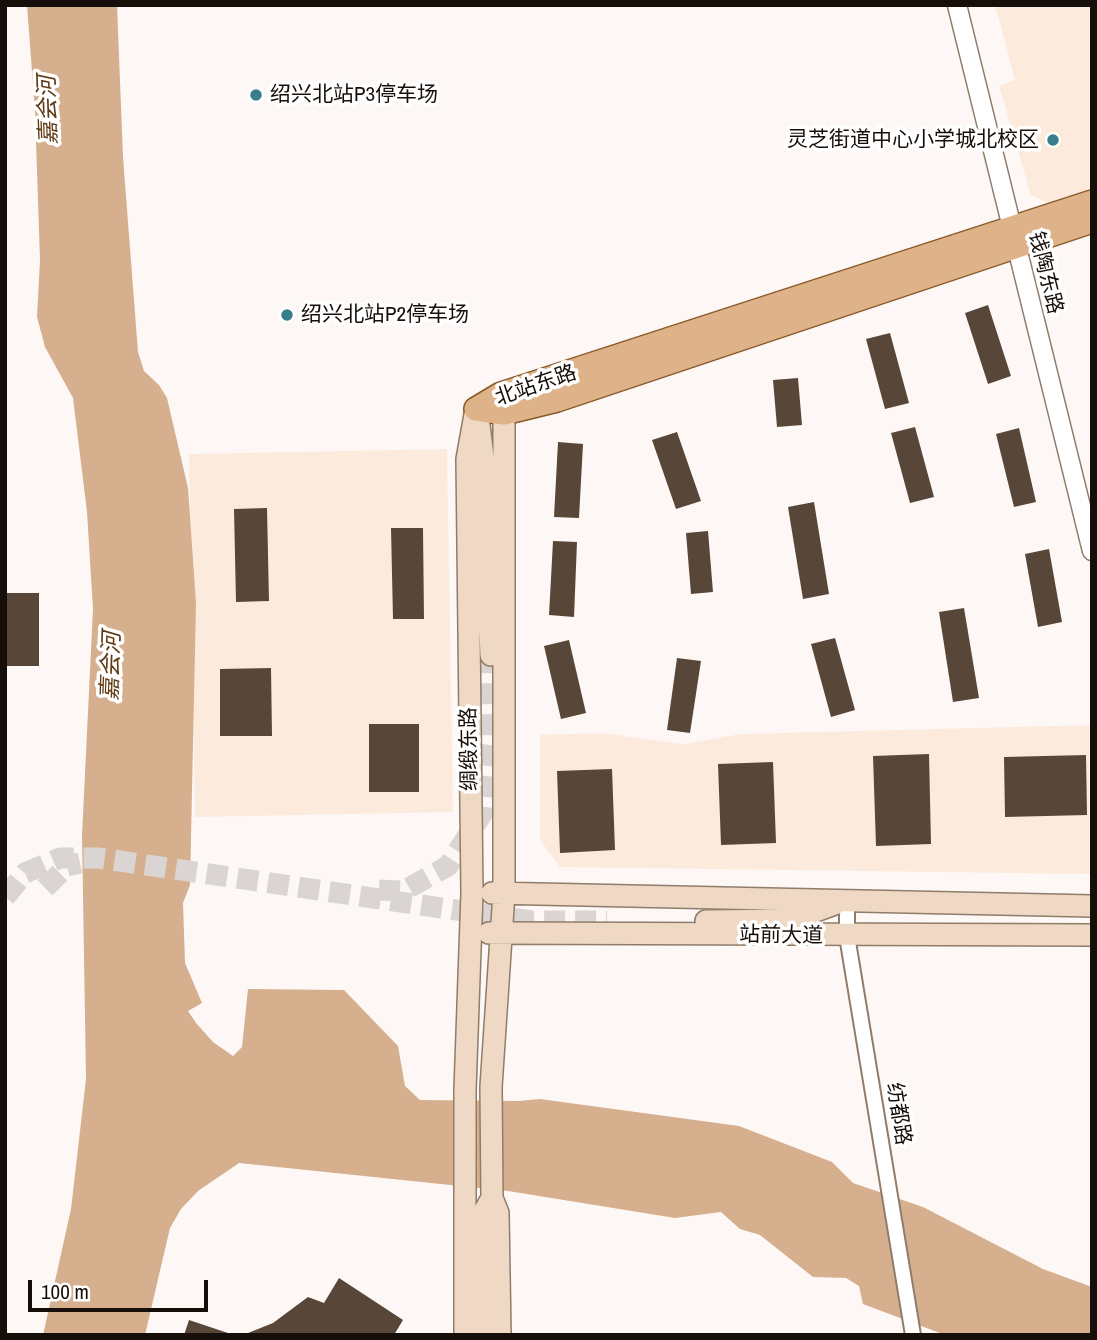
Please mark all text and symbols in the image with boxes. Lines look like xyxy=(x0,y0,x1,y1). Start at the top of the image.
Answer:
water label: 嘉会河 xyxy=(34,75,64,145)
place label: 绍兴北站P3停车场 xyxy=(270,82,438,108)
marker: 绍兴北站P3停车场 xyxy=(248,87,264,103)
place label: 灵芝街道中心小学城北校区 xyxy=(787,127,1039,153)
marker: 灵芝街道中心小学城北校区 xyxy=(1045,132,1061,148)
street label: 钱陶东路 xyxy=(1023,229,1067,317)
place label: 绍兴北站P2停车场 xyxy=(301,302,469,328)
marker: 绍兴北站P2停车场 xyxy=(279,307,295,323)
street label: 北站东路 xyxy=(492,360,580,412)
water label: 嘉会河 xyxy=(97,631,127,701)
street label: 绸缎东路 xyxy=(457,707,483,791)
street label: 站前大道 xyxy=(739,923,823,949)
street label: 纺都路 xyxy=(881,1081,915,1147)
scale bar xyxy=(32,1266,212,1310)
text: 100 m xyxy=(41,1277,89,1306)

